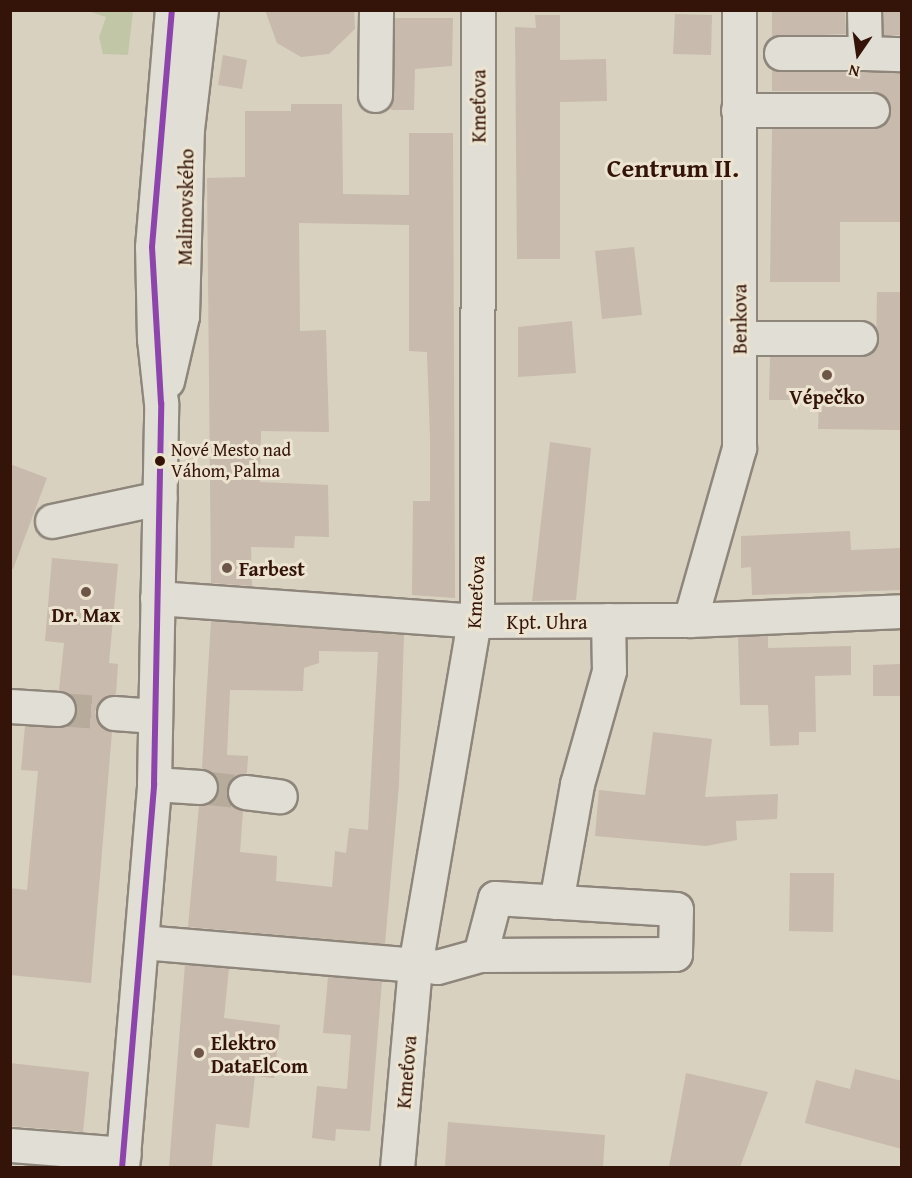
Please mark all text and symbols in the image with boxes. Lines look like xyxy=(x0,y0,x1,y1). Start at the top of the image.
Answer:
north arrow xyxy=(828,24,888,84)
text: N xyxy=(846,59,862,84)
street label: Kmeťova xyxy=(466,69,490,143)
street label: Malinovského xyxy=(172,148,198,266)
district label: Centrum II. xyxy=(607,152,739,184)
street label: Benkova xyxy=(727,284,751,354)
marker: Vépečko xyxy=(820,368,834,382)
place label: Vépečko xyxy=(789,384,865,408)
place label: Nové Mesto nad Váhom, Palma xyxy=(171,440,291,482)
marker: Nové Mesto nad Váhom, Palma xyxy=(154,455,166,467)
street label: Kmeťova xyxy=(461,555,489,629)
place label: Farbest xyxy=(239,556,305,580)
marker: Farbest xyxy=(220,561,234,575)
marker: Dr. Max xyxy=(79,585,93,599)
place label: Dr. Max xyxy=(52,602,120,626)
street label: Kpt. Uhra xyxy=(507,609,587,633)
place label: Elektro DataElCom xyxy=(211,1030,308,1077)
street label: Kmeťova xyxy=(391,1034,421,1110)
marker: Elektro DataElCom xyxy=(192,1046,206,1060)

